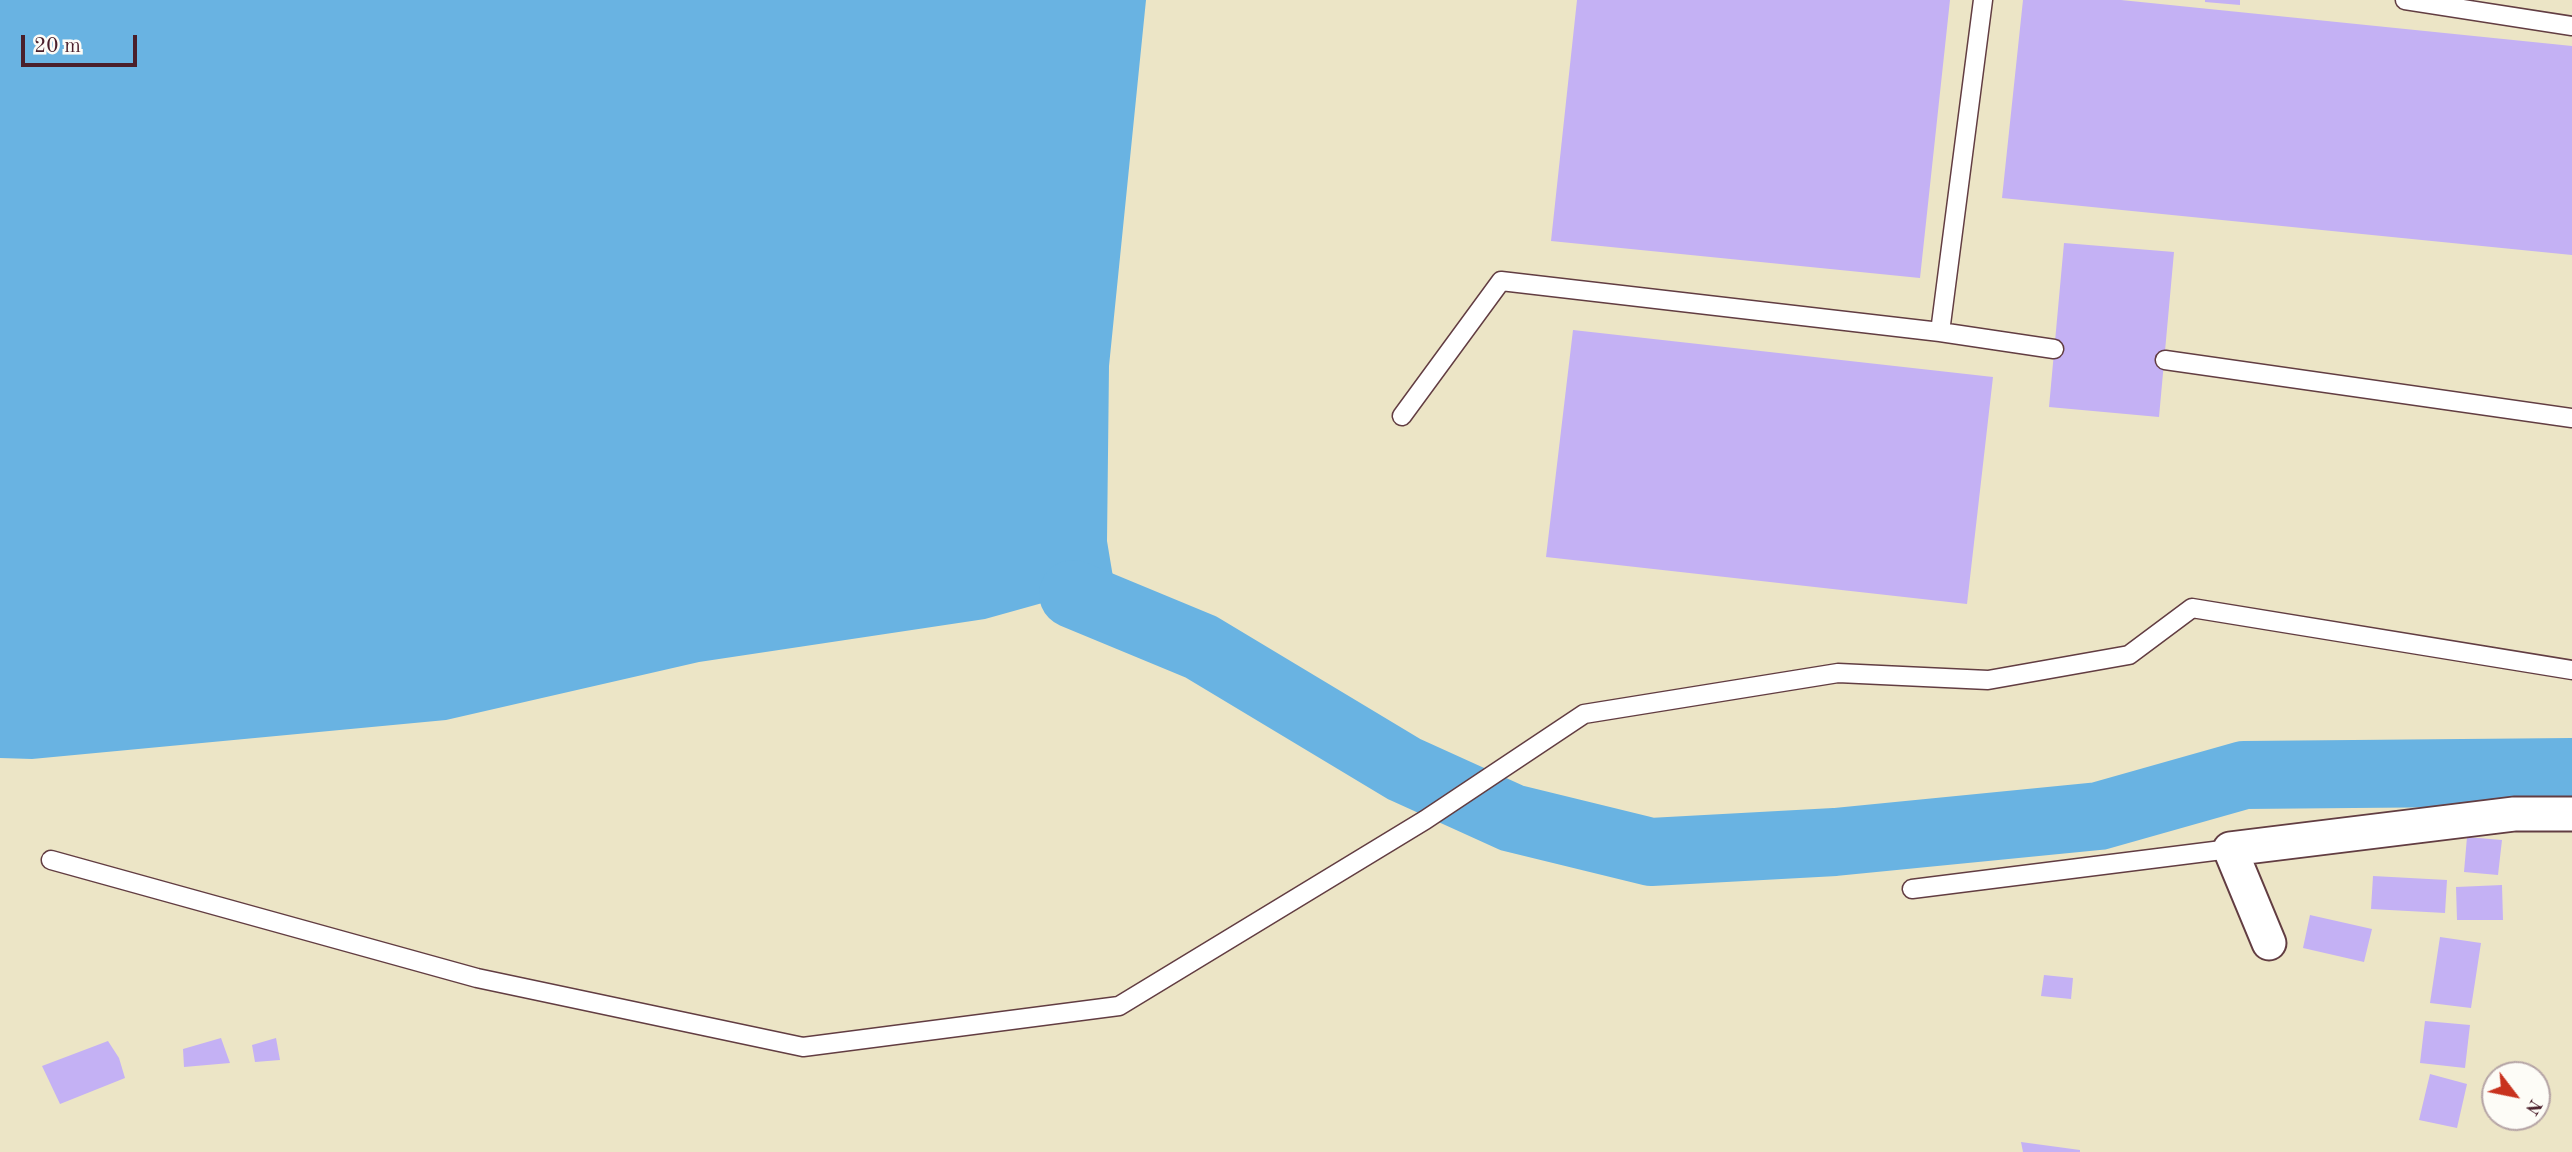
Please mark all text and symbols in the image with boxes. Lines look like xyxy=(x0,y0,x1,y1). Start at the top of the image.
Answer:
scale bar xyxy=(24,21,140,65)
text: 20 m xyxy=(34,36,81,57)
north arrow xyxy=(2481,1061,2551,1131)
text: N xyxy=(2521,1095,2544,1118)

